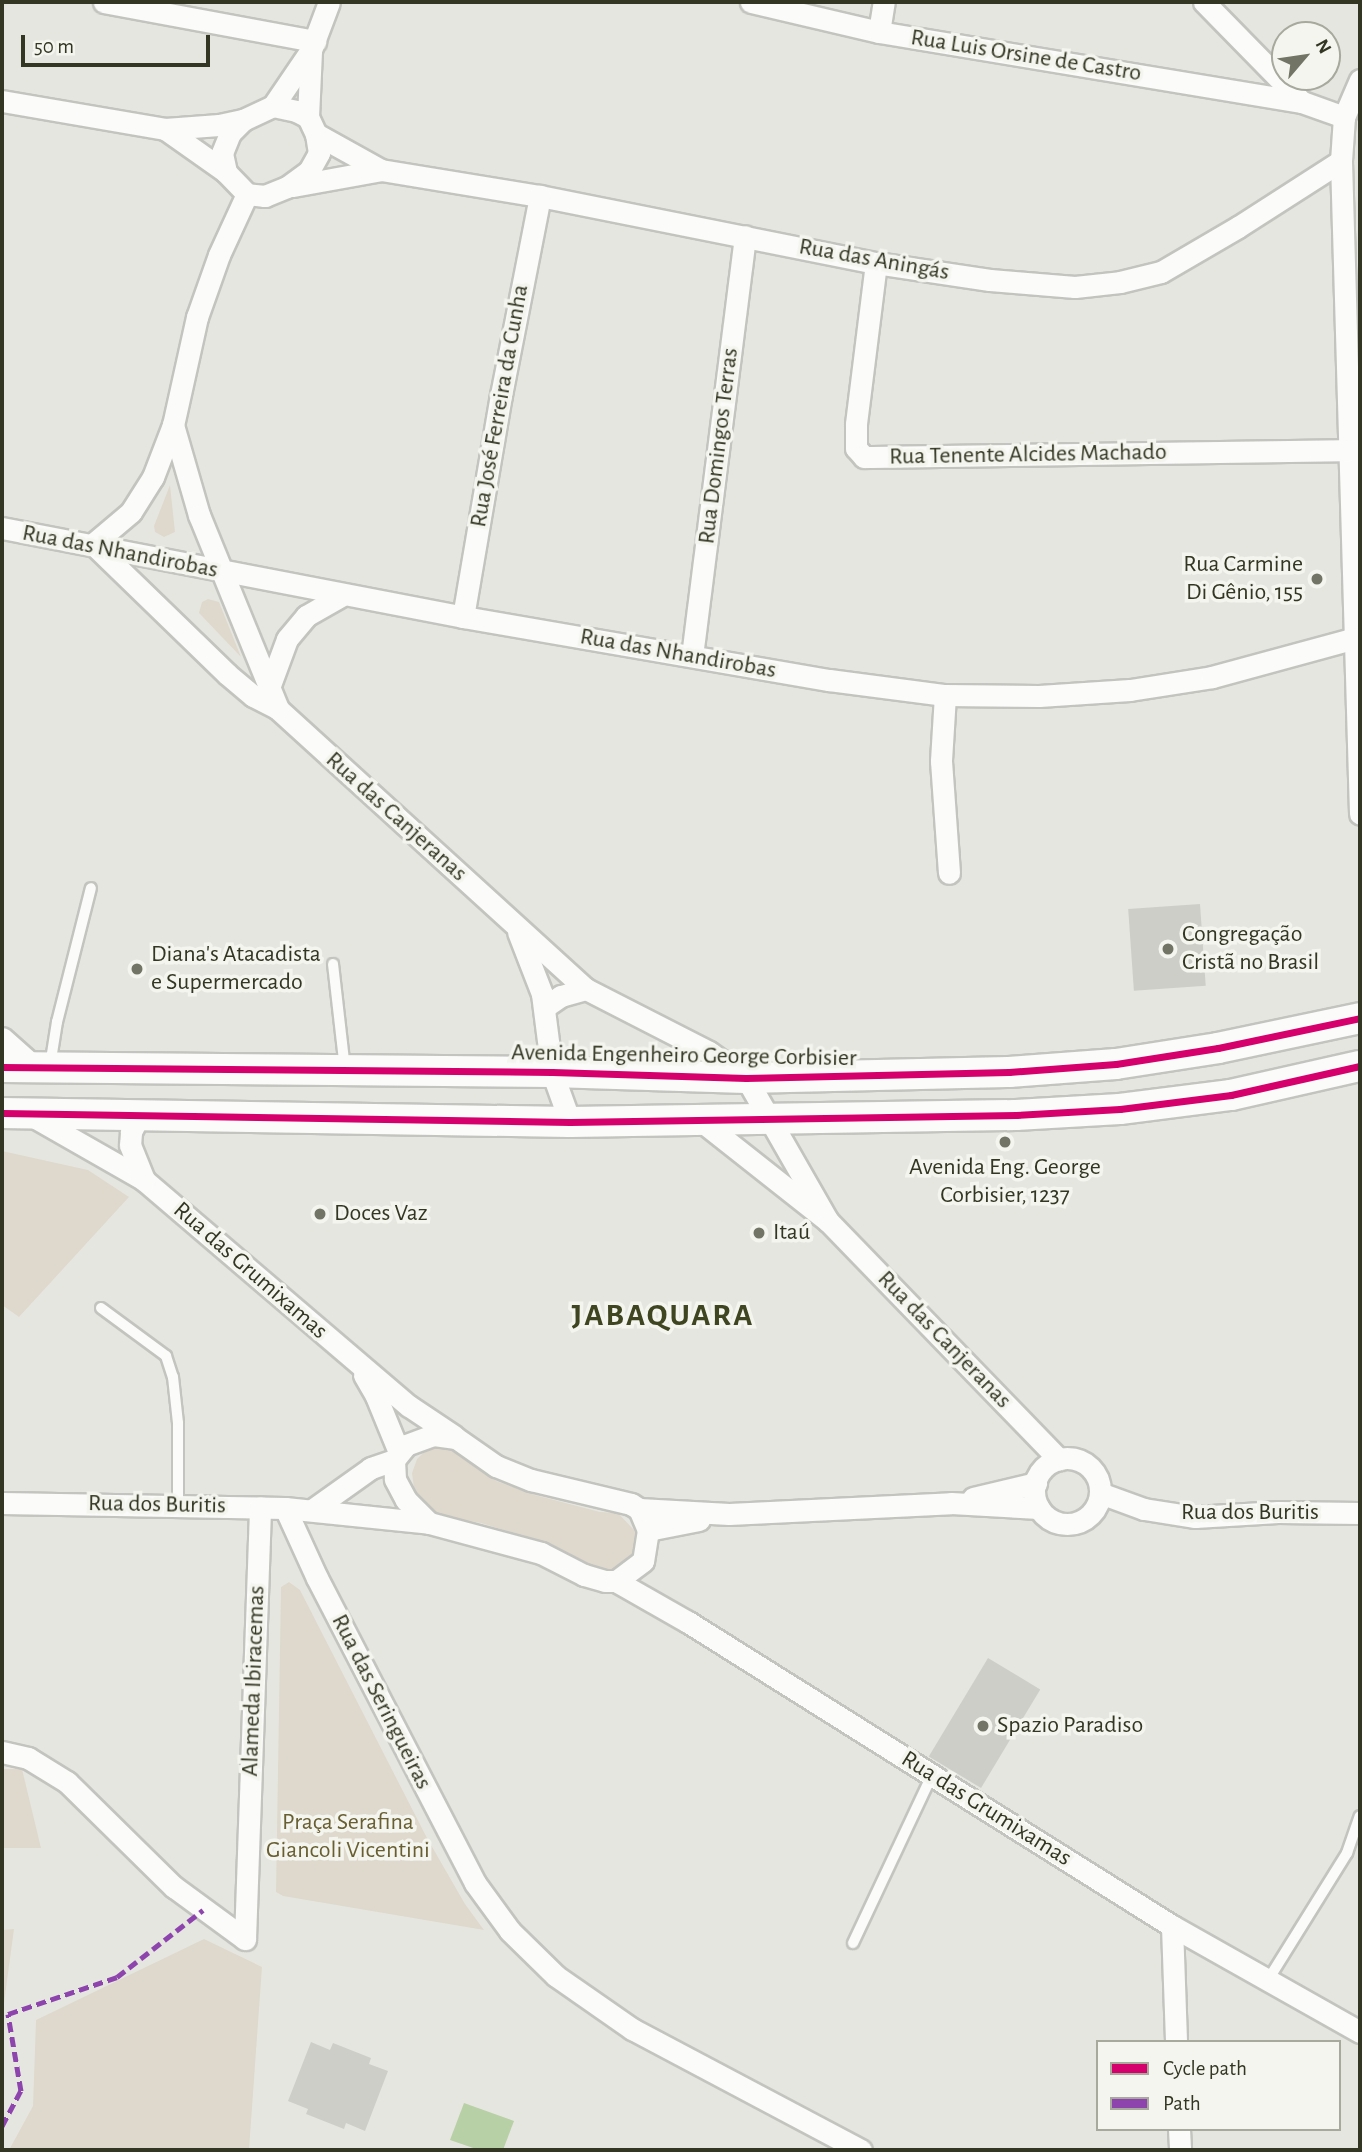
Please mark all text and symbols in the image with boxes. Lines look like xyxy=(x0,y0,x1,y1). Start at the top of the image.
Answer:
scale bar xyxy=(24,21,214,65)
north arrow xyxy=(1271,21,1341,91)
street label: Rua Luis Orsine de Castro xyxy=(909,24,1143,88)
text: 50 m xyxy=(34,36,74,57)
text: N xyxy=(1312,36,1335,57)
street label: Rua das Aningás xyxy=(797,233,951,287)
street label: Rua José Ferreira da Cunha xyxy=(464,282,536,530)
street label: Rua Domingos Terras xyxy=(693,346,745,546)
street label: Rua Tenente Alcides Machado xyxy=(889,438,1167,472)
street label: Rua das Nhandirobas xyxy=(20,519,220,585)
place label: Rua Carmine Di Gênio, 155 xyxy=(1183,551,1303,607)
marker: Rua Carmine Di Gênio, 155 xyxy=(1309,571,1325,587)
street label: Rua das Nhandirobas xyxy=(578,623,778,685)
street label: Rua das Canjeranas xyxy=(319,746,473,888)
place label: Congregação Cristã no Brasil xyxy=(1182,921,1319,977)
place label: Diana's Atacadista e Supermercado xyxy=(151,941,321,997)
marker: Congregação Cristã no Brasil xyxy=(1160,941,1176,957)
marker: Diana's Atacadista e Supermercado xyxy=(129,961,145,977)
street label: Avenida Engenheiro George Corbisier xyxy=(511,1039,857,1073)
marker: Avenida Eng. George Corbisier, 1237 xyxy=(997,1134,1013,1150)
place label: Avenida Eng. George Corbisier, 1237 xyxy=(909,1154,1101,1210)
street label: Rua das Grumixamas xyxy=(167,1196,333,1346)
place label: Doces Vaz xyxy=(334,1200,428,1228)
marker: Doces Vaz xyxy=(312,1206,328,1222)
place label: Itaú xyxy=(773,1219,810,1247)
marker: Itaú xyxy=(751,1225,767,1241)
street label: Rua das Canjeranas xyxy=(871,1265,1017,1415)
district label: JABAQUARA xyxy=(573,1296,753,1334)
street label: Rua dos Buritis xyxy=(88,1489,226,1521)
street label: Rua dos Buritis xyxy=(1181,1499,1319,1527)
street label: Alameda Ibiracemas xyxy=(236,1585,272,1777)
street label: Rua das Seringueiras xyxy=(324,1610,438,1794)
place label: Spazio Paradiso xyxy=(997,1712,1143,1740)
marker: Spazio Paradiso xyxy=(975,1718,991,1734)
street label: Rua das Grumixamas xyxy=(896,1745,1076,1873)
park label: Praça Serafina Giancoli Vicentini xyxy=(266,1809,430,1865)
legend xyxy=(1096,2040,1341,2131)
text: Cycle path xyxy=(1163,2058,1247,2079)
text: Path xyxy=(1163,2093,1201,2114)

